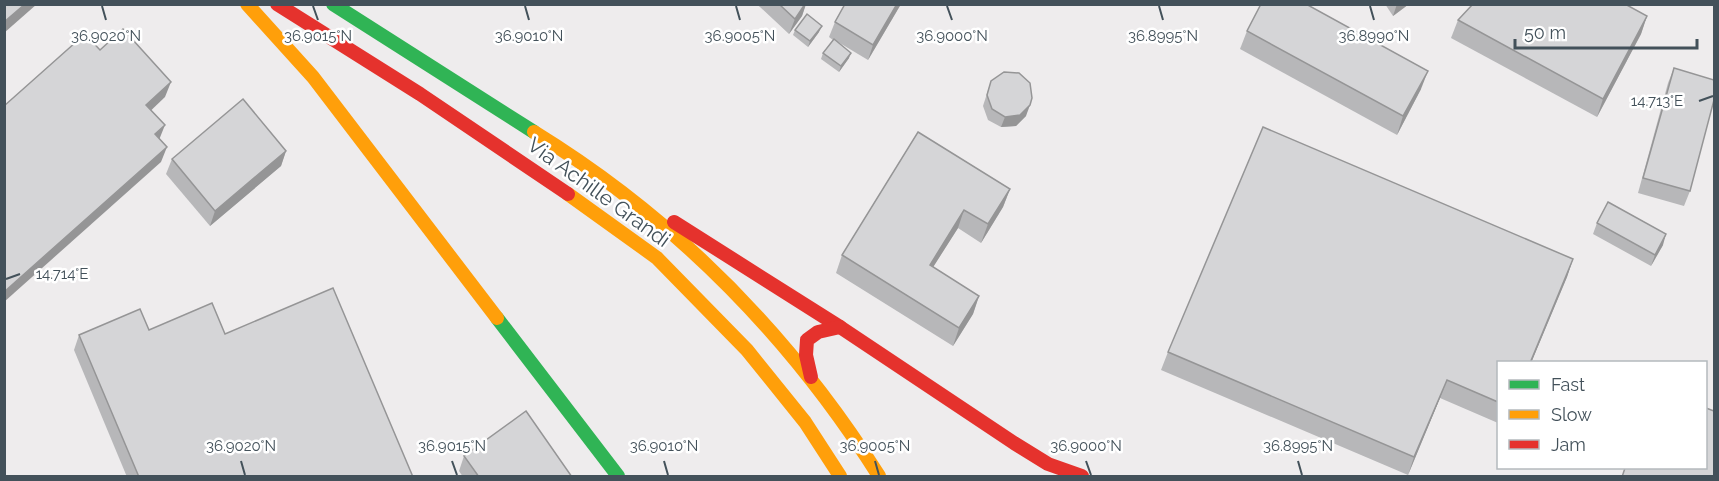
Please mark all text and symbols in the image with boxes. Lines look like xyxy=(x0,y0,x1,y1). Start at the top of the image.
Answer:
scale bar xyxy=(1515,12,1696,50)
text: 50 m xyxy=(1524,22,1566,43)
text: 36.9020°N xyxy=(71,27,141,45)
text: 36.9015°N xyxy=(284,27,352,45)
text: 36.9010°N xyxy=(495,27,563,45)
text: 36.9005°N xyxy=(705,27,775,45)
text: 36.9000°N xyxy=(916,27,988,45)
text: 36.8995°N xyxy=(1128,27,1198,45)
text: 36.8990°N xyxy=(1339,27,1409,45)
text: 14.713°E xyxy=(1631,92,1683,110)
street label: Via Achille Grandi xyxy=(523,132,675,252)
text: 14.714°E xyxy=(36,265,88,283)
legend xyxy=(1497,361,1707,469)
text: Fast xyxy=(1551,374,1585,395)
text: Slow xyxy=(1551,404,1592,425)
text: Jam xyxy=(1551,434,1586,455)
text: 36.9020°N xyxy=(206,437,276,455)
text: 36.9015°N xyxy=(418,437,486,455)
text: 36.9010°N xyxy=(630,437,698,455)
text: 36.9005°N xyxy=(840,437,910,455)
text: 36.9000°N xyxy=(1050,437,1122,455)
text: 36.8995°N xyxy=(1263,437,1333,455)

